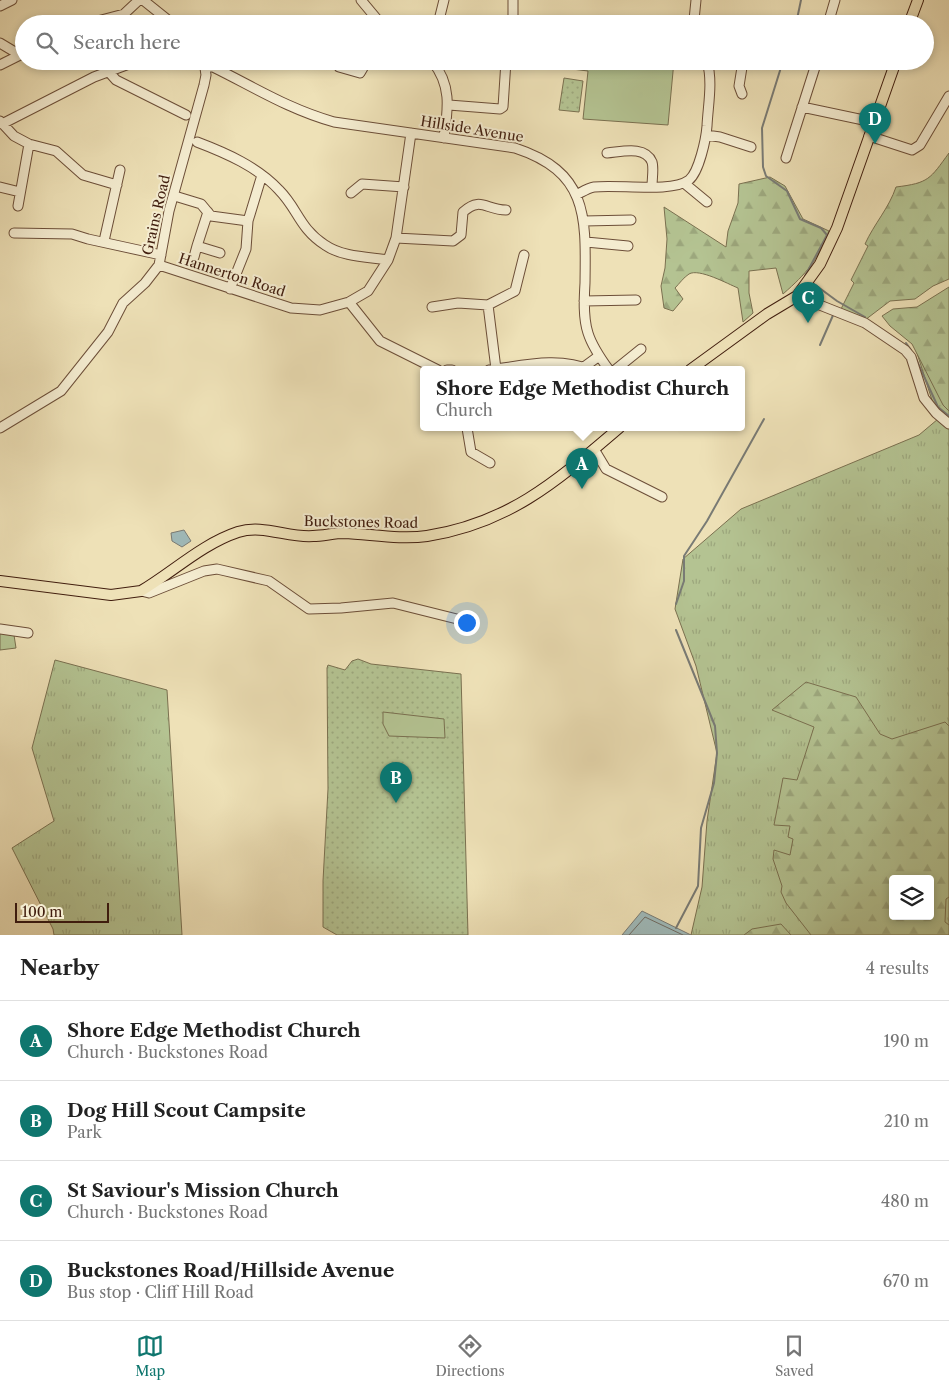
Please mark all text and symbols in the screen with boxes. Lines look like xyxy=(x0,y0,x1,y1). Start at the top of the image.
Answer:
search box xyxy=(15,15,934,70)
icon: search xyxy=(33,29,61,57)
text: Search here xyxy=(73,31,181,54)
pin: D xyxy=(859,103,891,144)
street label: Hillside Avenue xyxy=(419,112,525,146)
street label: Grains Road xyxy=(138,173,174,257)
street label: Hannerton Road xyxy=(176,249,288,301)
pin: C xyxy=(792,282,824,323)
popup xyxy=(420,366,745,431)
text: Shore Edge Methodist Church xyxy=(436,377,729,400)
text: Church xyxy=(436,400,493,420)
pin: A xyxy=(566,448,598,489)
street label: Buckstones Road xyxy=(304,512,419,532)
your location xyxy=(454,610,480,636)
pin: B xyxy=(380,762,412,803)
map controls xyxy=(889,875,934,920)
button: layers xyxy=(889,875,934,920)
scale bar xyxy=(15,900,109,923)
text: 100 m xyxy=(22,903,62,921)
text: Nearby xyxy=(20,955,99,980)
text: 4 results xyxy=(866,958,929,978)
text: Shore Edge Methodist Church xyxy=(67,1019,361,1042)
text: A xyxy=(30,1031,42,1051)
text: 190 m xyxy=(884,1031,929,1051)
text: Church · Buckstones Road xyxy=(67,1042,268,1062)
text: Dog Hill Scout Campsite xyxy=(67,1099,306,1122)
text: B xyxy=(30,1111,42,1131)
text: 210 m xyxy=(884,1111,929,1131)
text: Park xyxy=(67,1122,102,1142)
text: St Saviour's Mission Church xyxy=(67,1179,339,1202)
text: C xyxy=(30,1191,42,1211)
text: 480 m xyxy=(881,1191,929,1211)
text: Church · Buckstones Road xyxy=(67,1202,268,1222)
text: Buckstones Road/Hillside Avenue xyxy=(67,1259,394,1282)
text: D xyxy=(29,1271,43,1291)
text: 670 m xyxy=(883,1271,929,1291)
text: Bus stop · Cliff Hill Road xyxy=(67,1282,254,1302)
tab: Map xyxy=(135,1332,165,1380)
tab: Directions xyxy=(435,1332,505,1380)
tab: Saved xyxy=(775,1332,814,1380)

